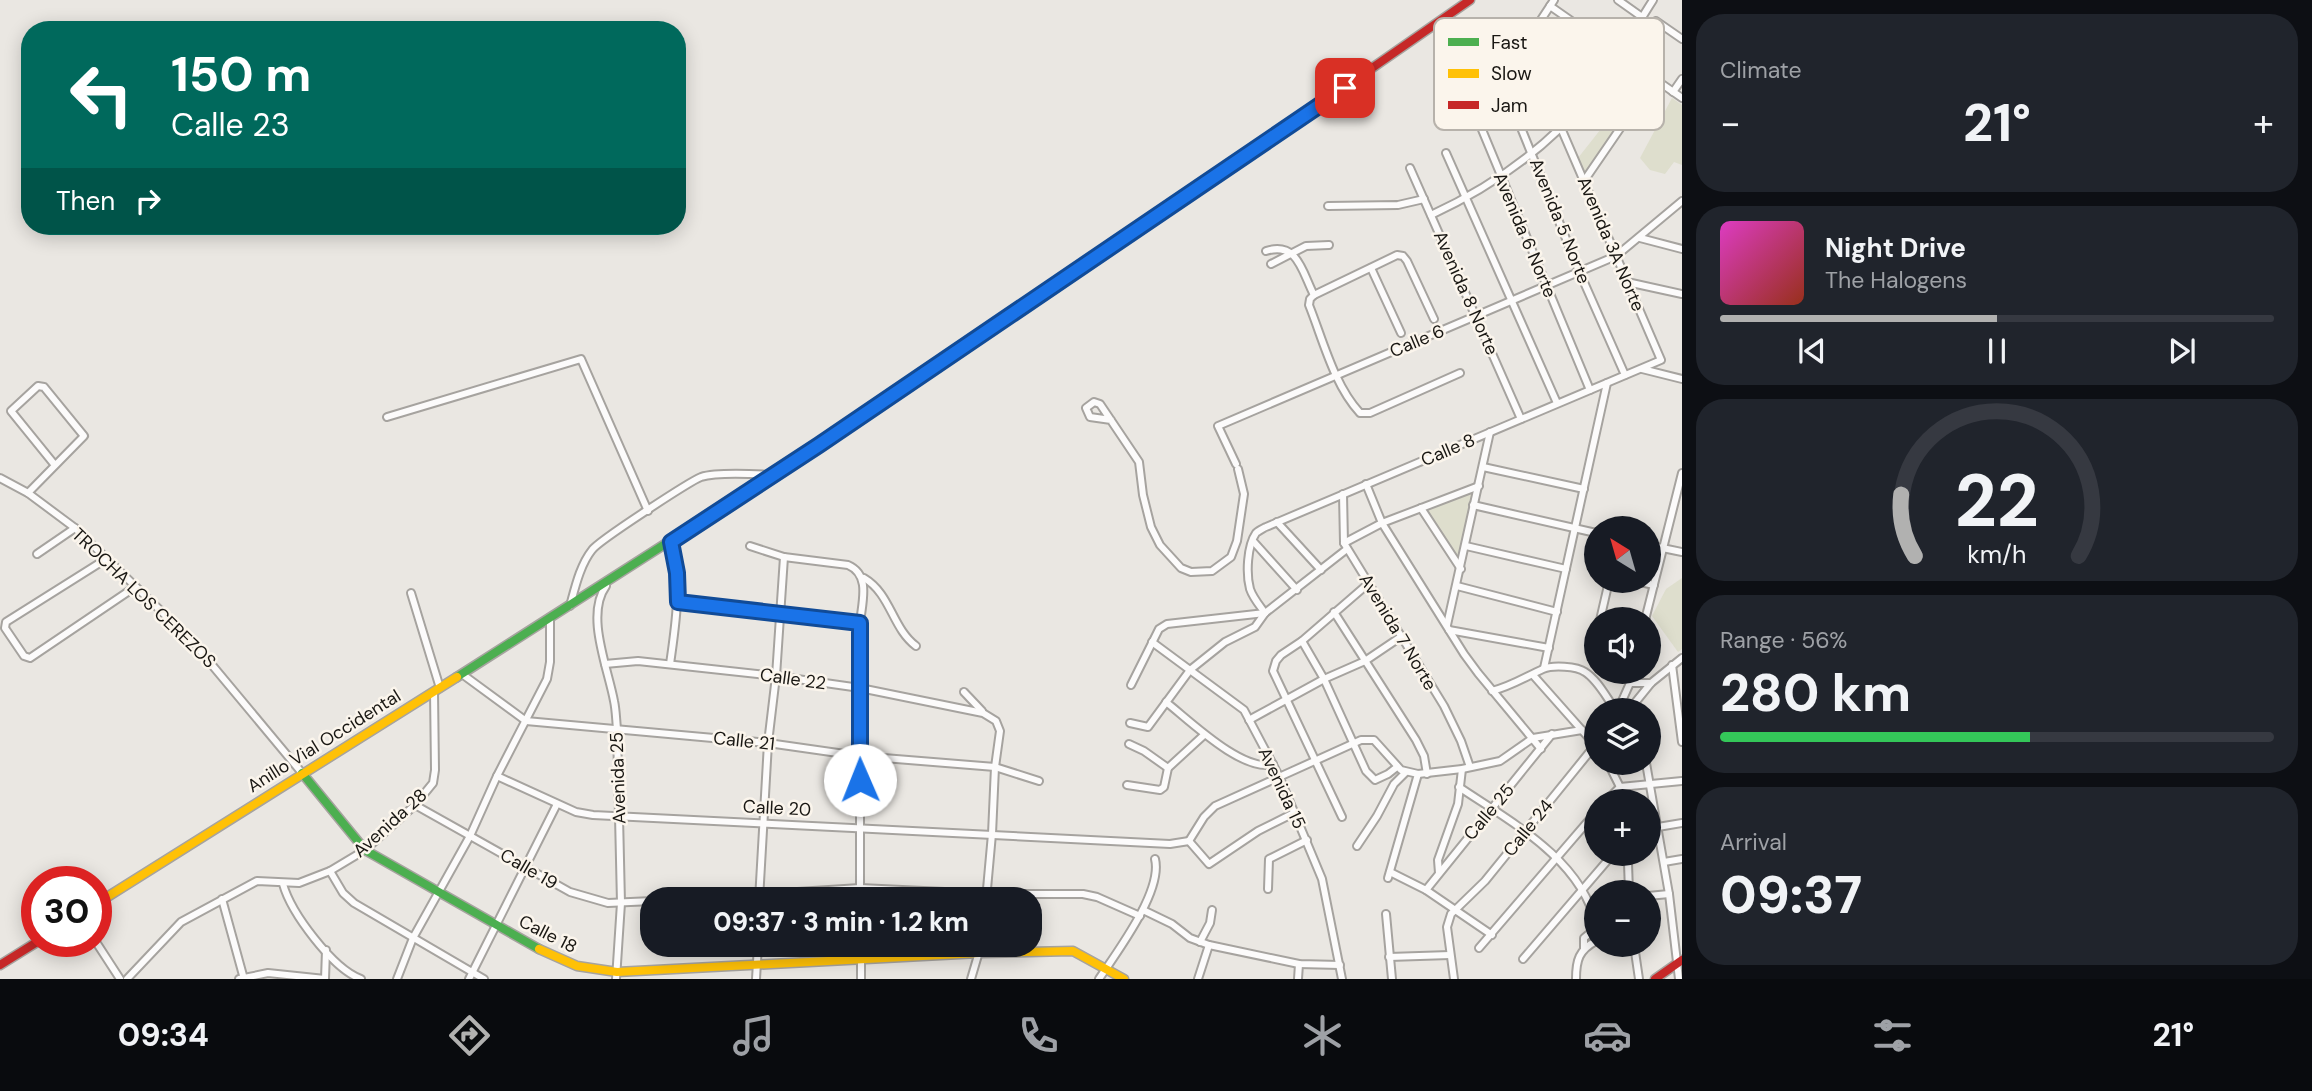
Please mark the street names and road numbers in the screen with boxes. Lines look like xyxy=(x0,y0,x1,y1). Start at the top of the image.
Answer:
street label: Avenida 5 Norte xyxy=(1524,155,1596,287)
street label: Avenida 6 Norte xyxy=(1488,169,1562,301)
street label: Avenida 3A Norte xyxy=(1572,173,1650,315)
street label: Avenida 8 Norte xyxy=(1428,227,1504,359)
street label: Calle 6 xyxy=(1386,319,1448,363)
street label: Calle 8 xyxy=(1417,428,1479,472)
street label: TROCHA LOS CEREZOS xyxy=(67,523,221,673)
street label: Avenida 7 Norte xyxy=(1354,569,1442,695)
street label: Calle 22 xyxy=(758,662,828,696)
street label: Anillo Vial Occidental xyxy=(243,684,405,798)
street label: Calle 21 xyxy=(712,726,776,756)
street label: Avenida 25 xyxy=(604,732,632,824)
street label: Avenida 15 xyxy=(1253,743,1311,833)
street label: Calle 25 xyxy=(1458,779,1520,845)
street label: Avenida 28 xyxy=(348,783,432,863)
street label: Calle 20 xyxy=(742,794,812,822)
street label: Calle 24 xyxy=(1498,794,1558,861)
street label: Calle 19 xyxy=(496,843,562,895)
street label: Calle 18 xyxy=(515,909,581,959)

